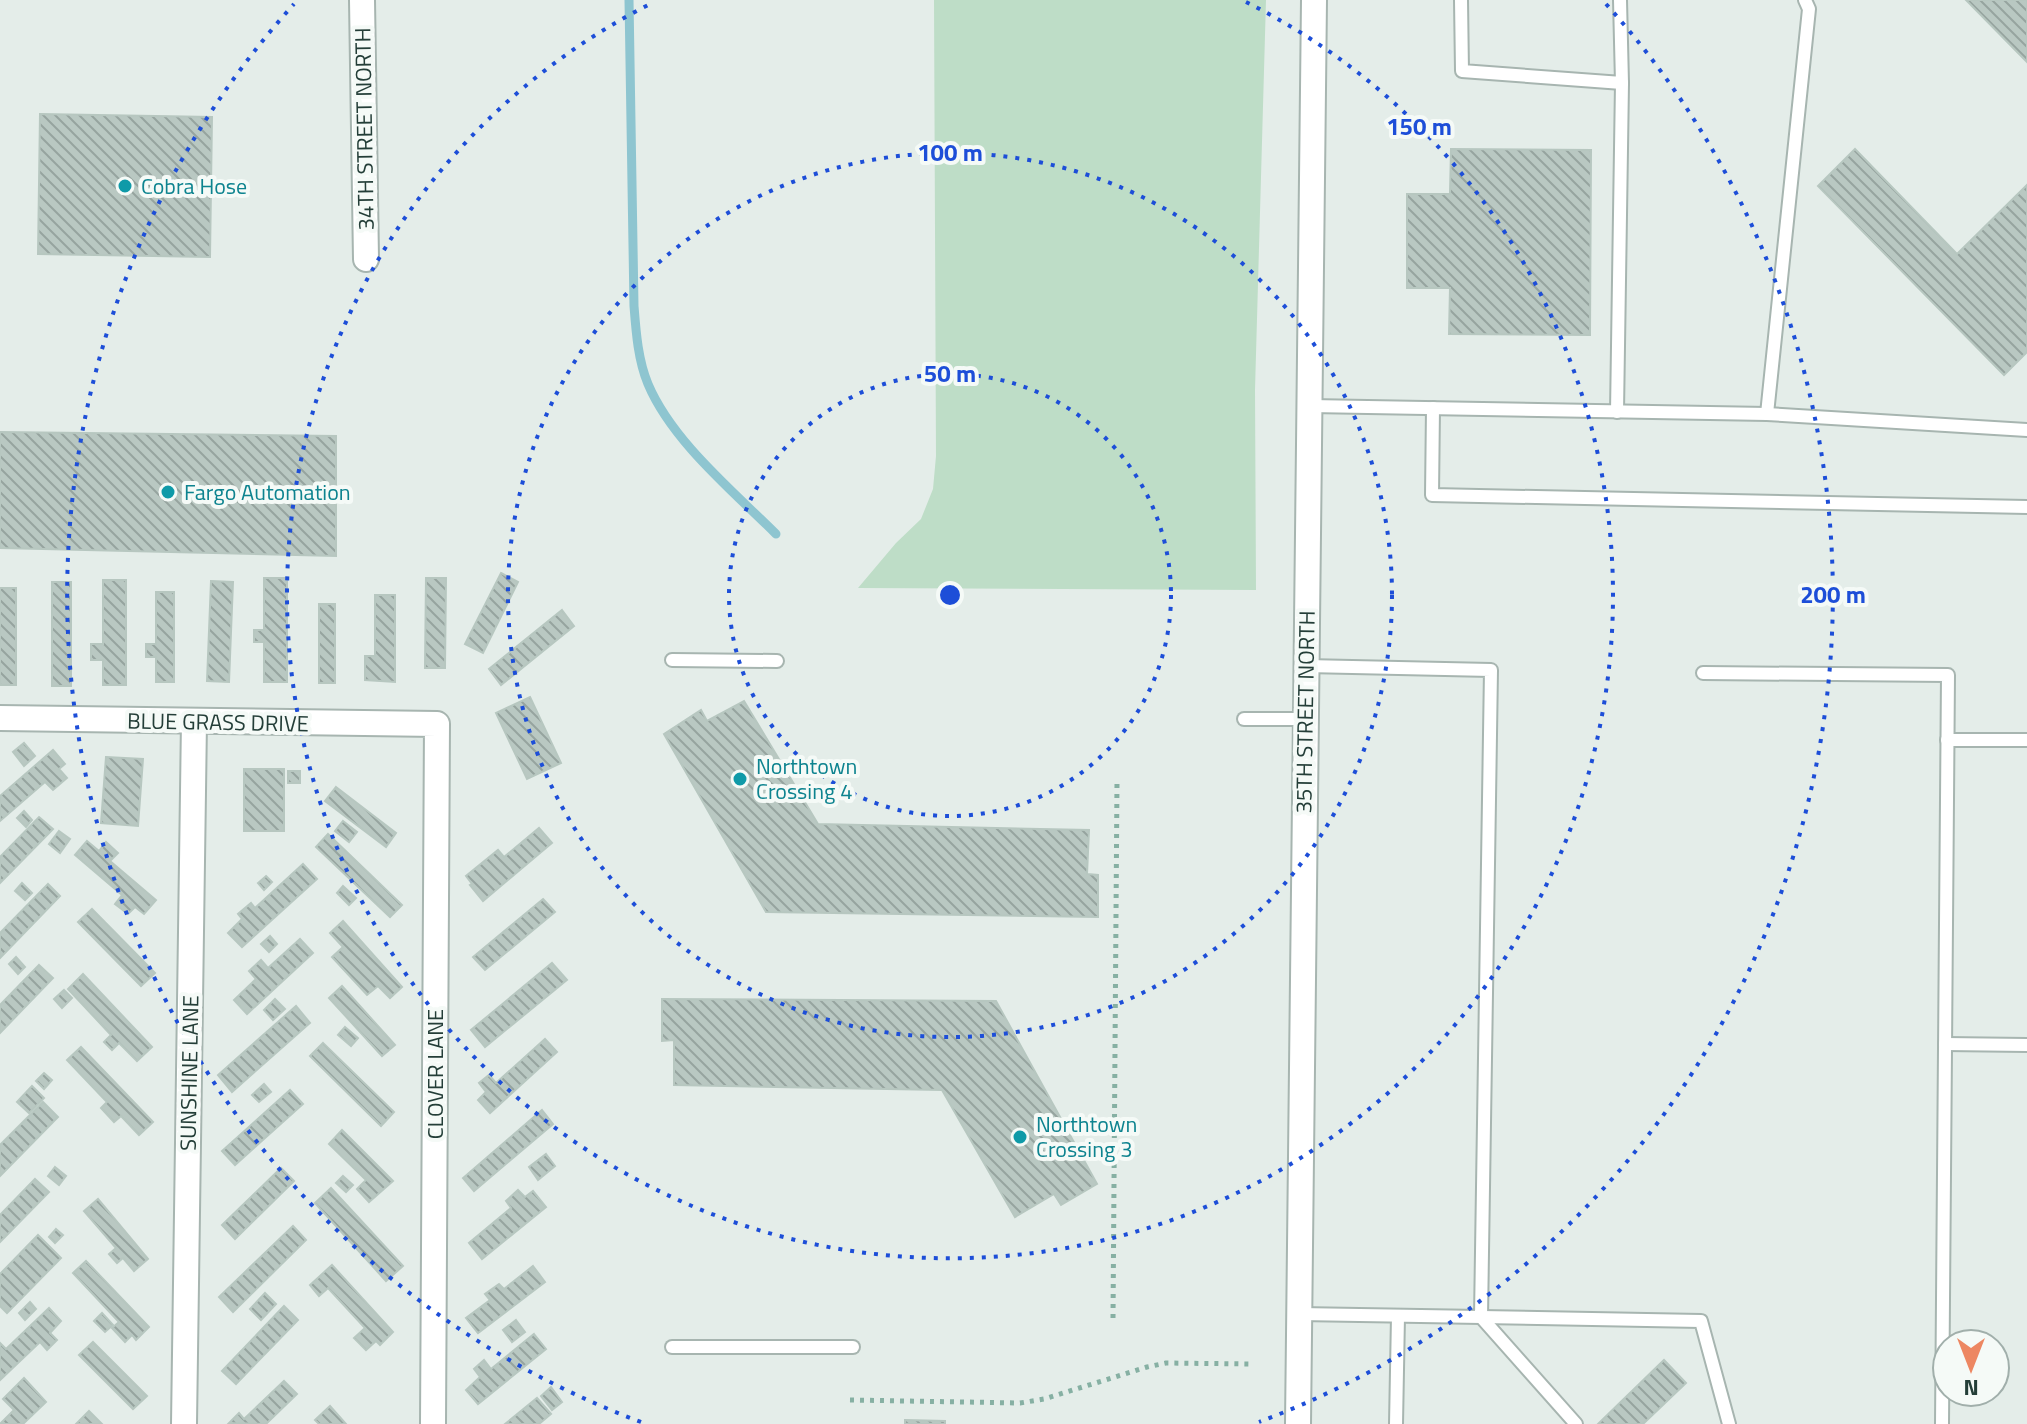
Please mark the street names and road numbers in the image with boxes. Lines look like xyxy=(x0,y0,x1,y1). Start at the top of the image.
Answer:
street label: 34TH STREET NORTH xyxy=(345,27,383,231)
street label: 35TH STREET NORTH xyxy=(1286,610,1324,814)
street label: BLUE GRASS DRIVE xyxy=(127,703,309,741)
street label: SUNSHINE LANE xyxy=(171,995,207,1151)
street label: CLOVER LANE xyxy=(418,1009,452,1139)

